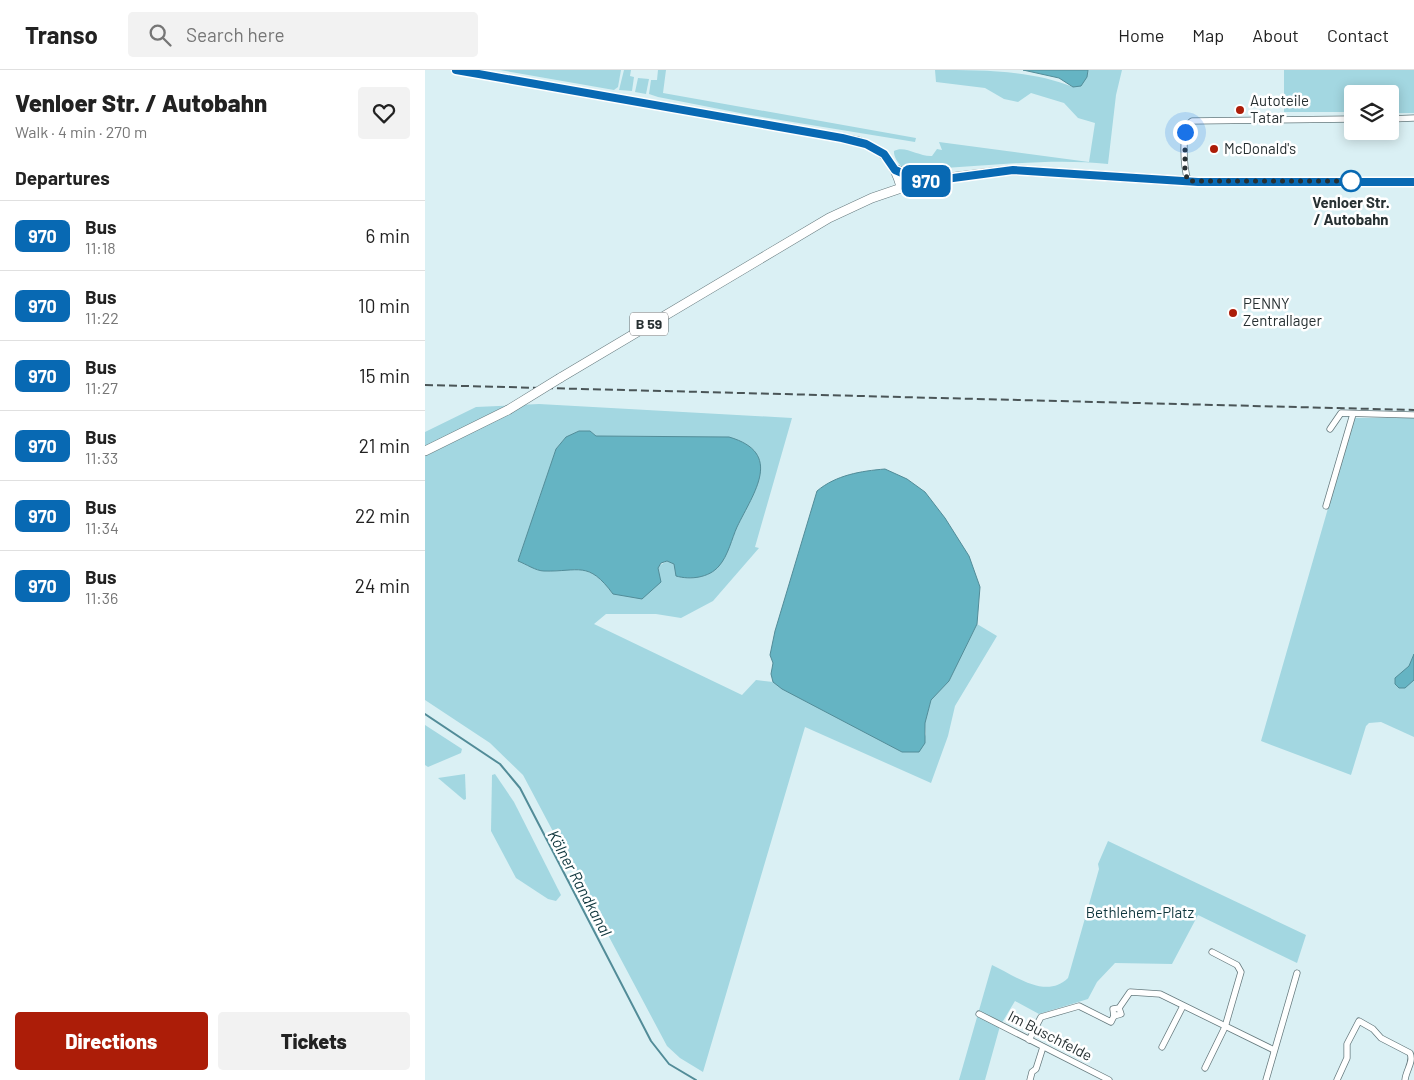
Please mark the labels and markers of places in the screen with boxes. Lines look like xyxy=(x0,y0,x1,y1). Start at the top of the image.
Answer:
place label: Autoteile Tatar xyxy=(1250,91,1309,126)
marker: Autoteile Tatar xyxy=(1234,104,1246,116)
place label: McDonald's xyxy=(1224,139,1296,157)
marker: McDonald's xyxy=(1208,143,1220,155)
marker: Venloer Str. / Autobahn xyxy=(1340,170,1362,192)
place label: Venloer Str. / Autobahn xyxy=(1312,193,1390,228)
place label: PENNY Zentrallager xyxy=(1243,294,1322,329)
marker: PENNY Zentrallager xyxy=(1227,307,1239,319)

